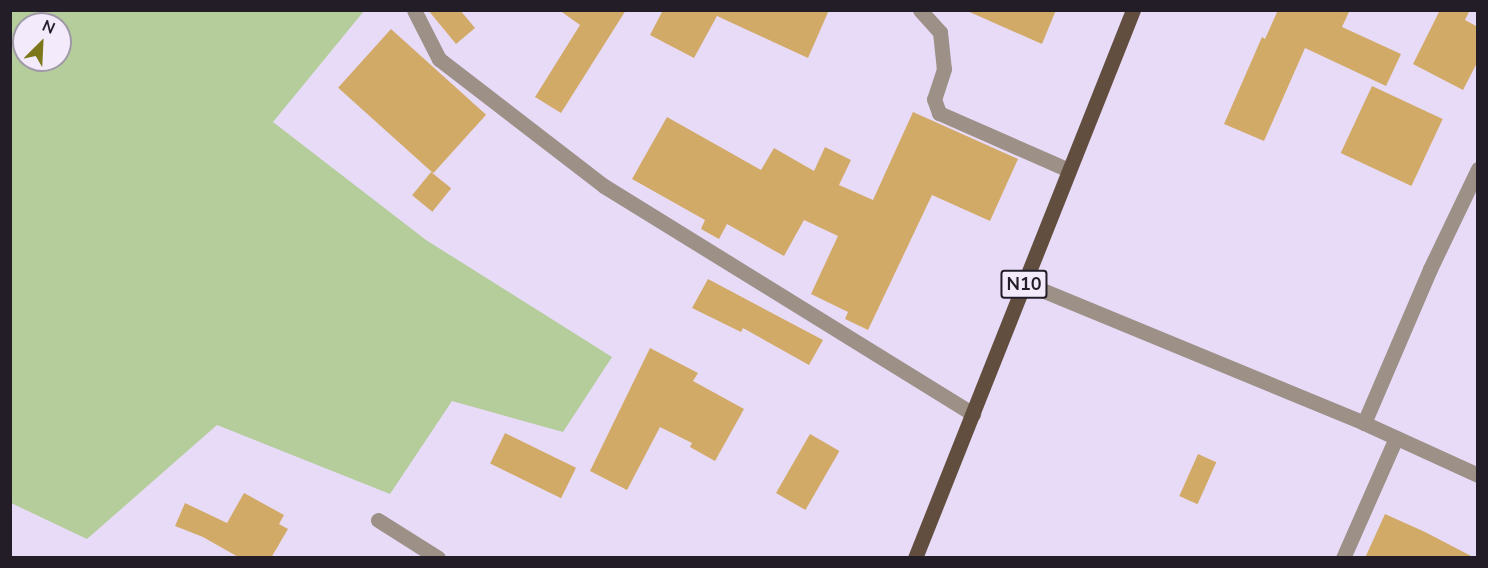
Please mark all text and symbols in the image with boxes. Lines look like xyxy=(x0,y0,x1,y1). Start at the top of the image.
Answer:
north arrow xyxy=(12,12,72,72)
text: N xyxy=(39,15,58,40)
road number: N10 xyxy=(1000,269,1048,299)

